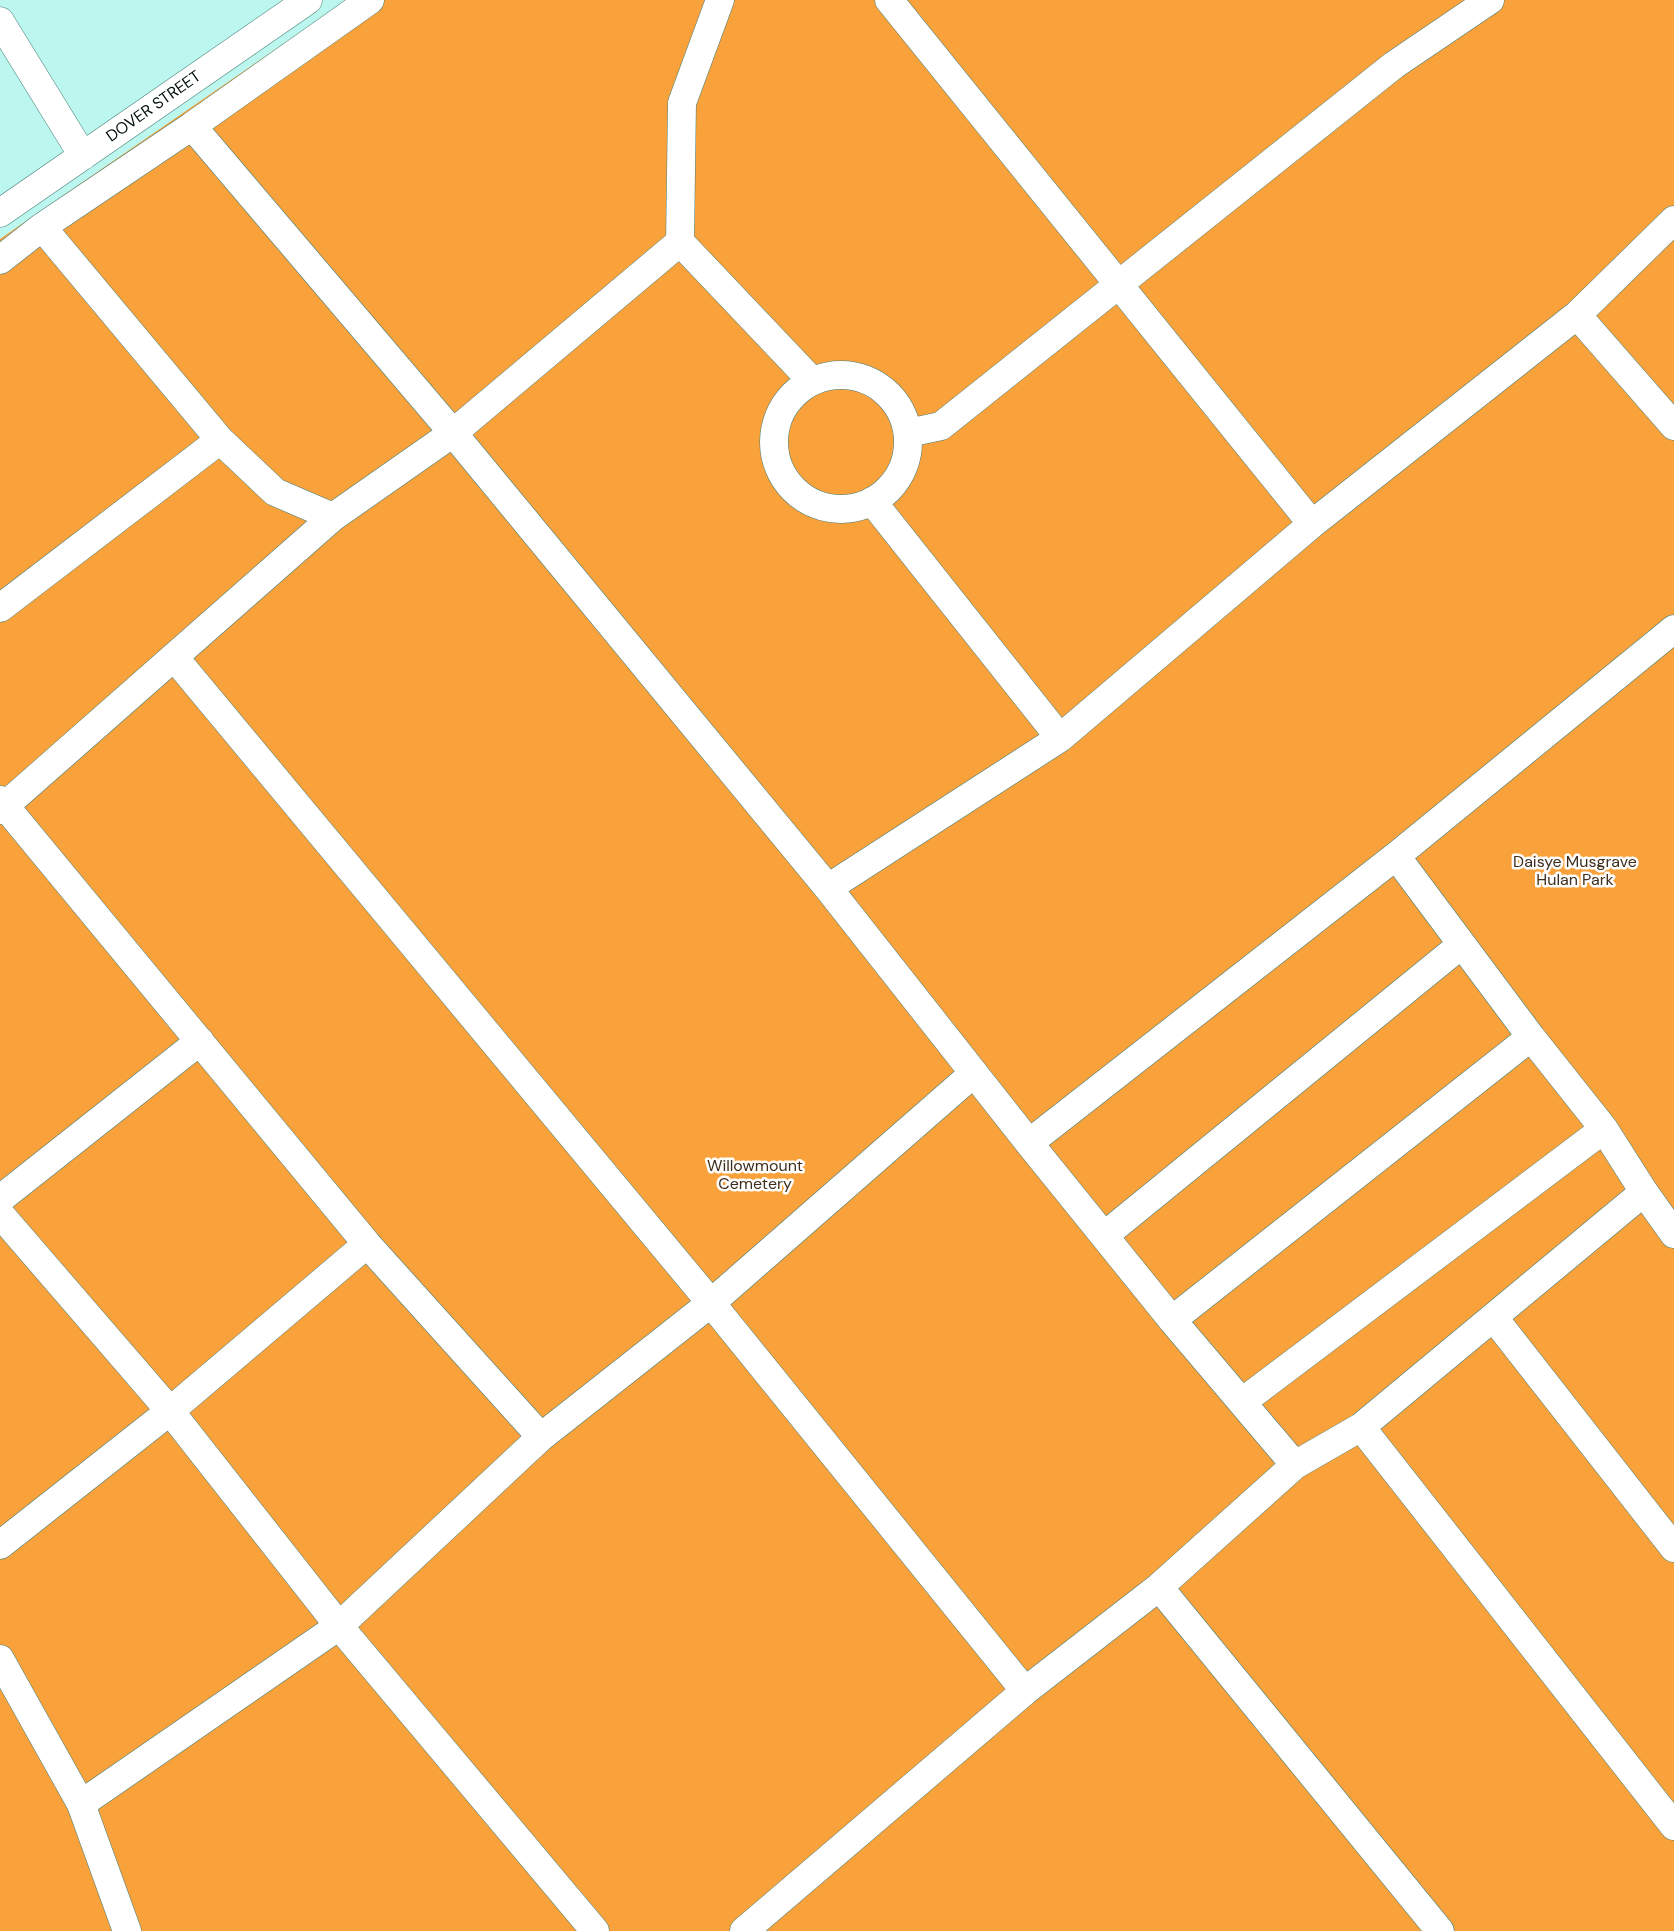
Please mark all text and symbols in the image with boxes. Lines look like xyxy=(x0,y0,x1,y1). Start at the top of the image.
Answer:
street label: DOVER STREET xyxy=(103,67,205,147)
park label: Daisye Musgrave Hulan Park xyxy=(1513,853,1637,891)
park label: Willowmount Cemetery xyxy=(707,1157,803,1195)

